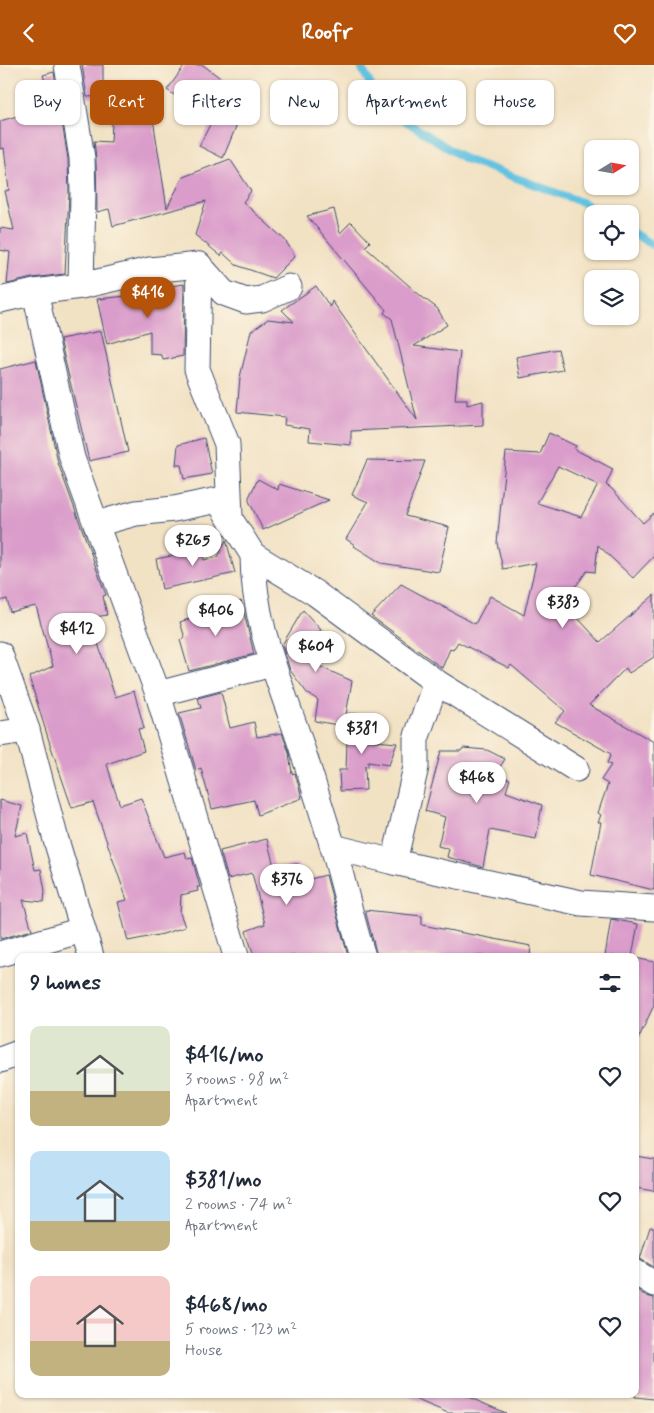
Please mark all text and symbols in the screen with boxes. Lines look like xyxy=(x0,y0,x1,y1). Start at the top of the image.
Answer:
icon: back xyxy=(15,19,43,47)
text: Roofr xyxy=(302,19,352,47)
icon: heart xyxy=(611,19,639,47)
chip: Buy xyxy=(15,80,80,125)
chip: Rent xyxy=(90,80,164,125)
chip: Filters xyxy=(174,80,260,125)
chip: New xyxy=(270,80,338,125)
chip: Apartment xyxy=(348,80,466,125)
chip: House xyxy=(476,80,554,125)
north arrow xyxy=(584,140,639,195)
map controls xyxy=(584,140,639,325)
button: locate xyxy=(584,205,639,260)
button: layers xyxy=(584,270,639,325)
pin: $416 xyxy=(118,277,178,319)
text: $416 xyxy=(131,282,165,303)
pin: $265 xyxy=(163,525,223,567)
text: $265 xyxy=(175,530,211,551)
pin: $383 xyxy=(533,587,593,629)
text: $383 xyxy=(547,592,579,613)
pin: $406 xyxy=(186,595,246,637)
text: $406 xyxy=(198,600,234,621)
pin: $412 xyxy=(47,613,107,655)
text: $412 xyxy=(59,618,95,639)
pin: $604 xyxy=(286,631,346,673)
text: $604 xyxy=(298,636,334,657)
pin: $381 xyxy=(332,713,392,755)
text: $381 xyxy=(346,718,378,739)
pin: $468 xyxy=(447,761,507,804)
text: $468 xyxy=(459,767,495,788)
pin: $376 xyxy=(257,863,317,906)
text: $376 xyxy=(271,869,303,890)
text: 9 homes xyxy=(30,969,101,997)
icon: filters xyxy=(596,969,624,997)
text: $416/mo xyxy=(185,1041,263,1069)
icon: home xyxy=(70,1046,130,1106)
icon: heart xyxy=(596,1062,624,1090)
text: 3 rooms · 98 m² xyxy=(185,1069,289,1090)
text: Apartment xyxy=(185,1090,258,1111)
text: $381/mo xyxy=(185,1166,261,1194)
icon: home xyxy=(70,1171,130,1231)
icon: heart xyxy=(596,1187,624,1215)
text: 2 rooms · 74 m² xyxy=(185,1194,293,1215)
text: Apartment xyxy=(185,1215,258,1236)
text: $468/mo xyxy=(185,1291,267,1319)
icon: home xyxy=(70,1296,130,1356)
icon: heart xyxy=(596,1312,624,1340)
text: 5 rooms · 123 m² xyxy=(185,1319,297,1340)
text: House xyxy=(185,1340,223,1361)

